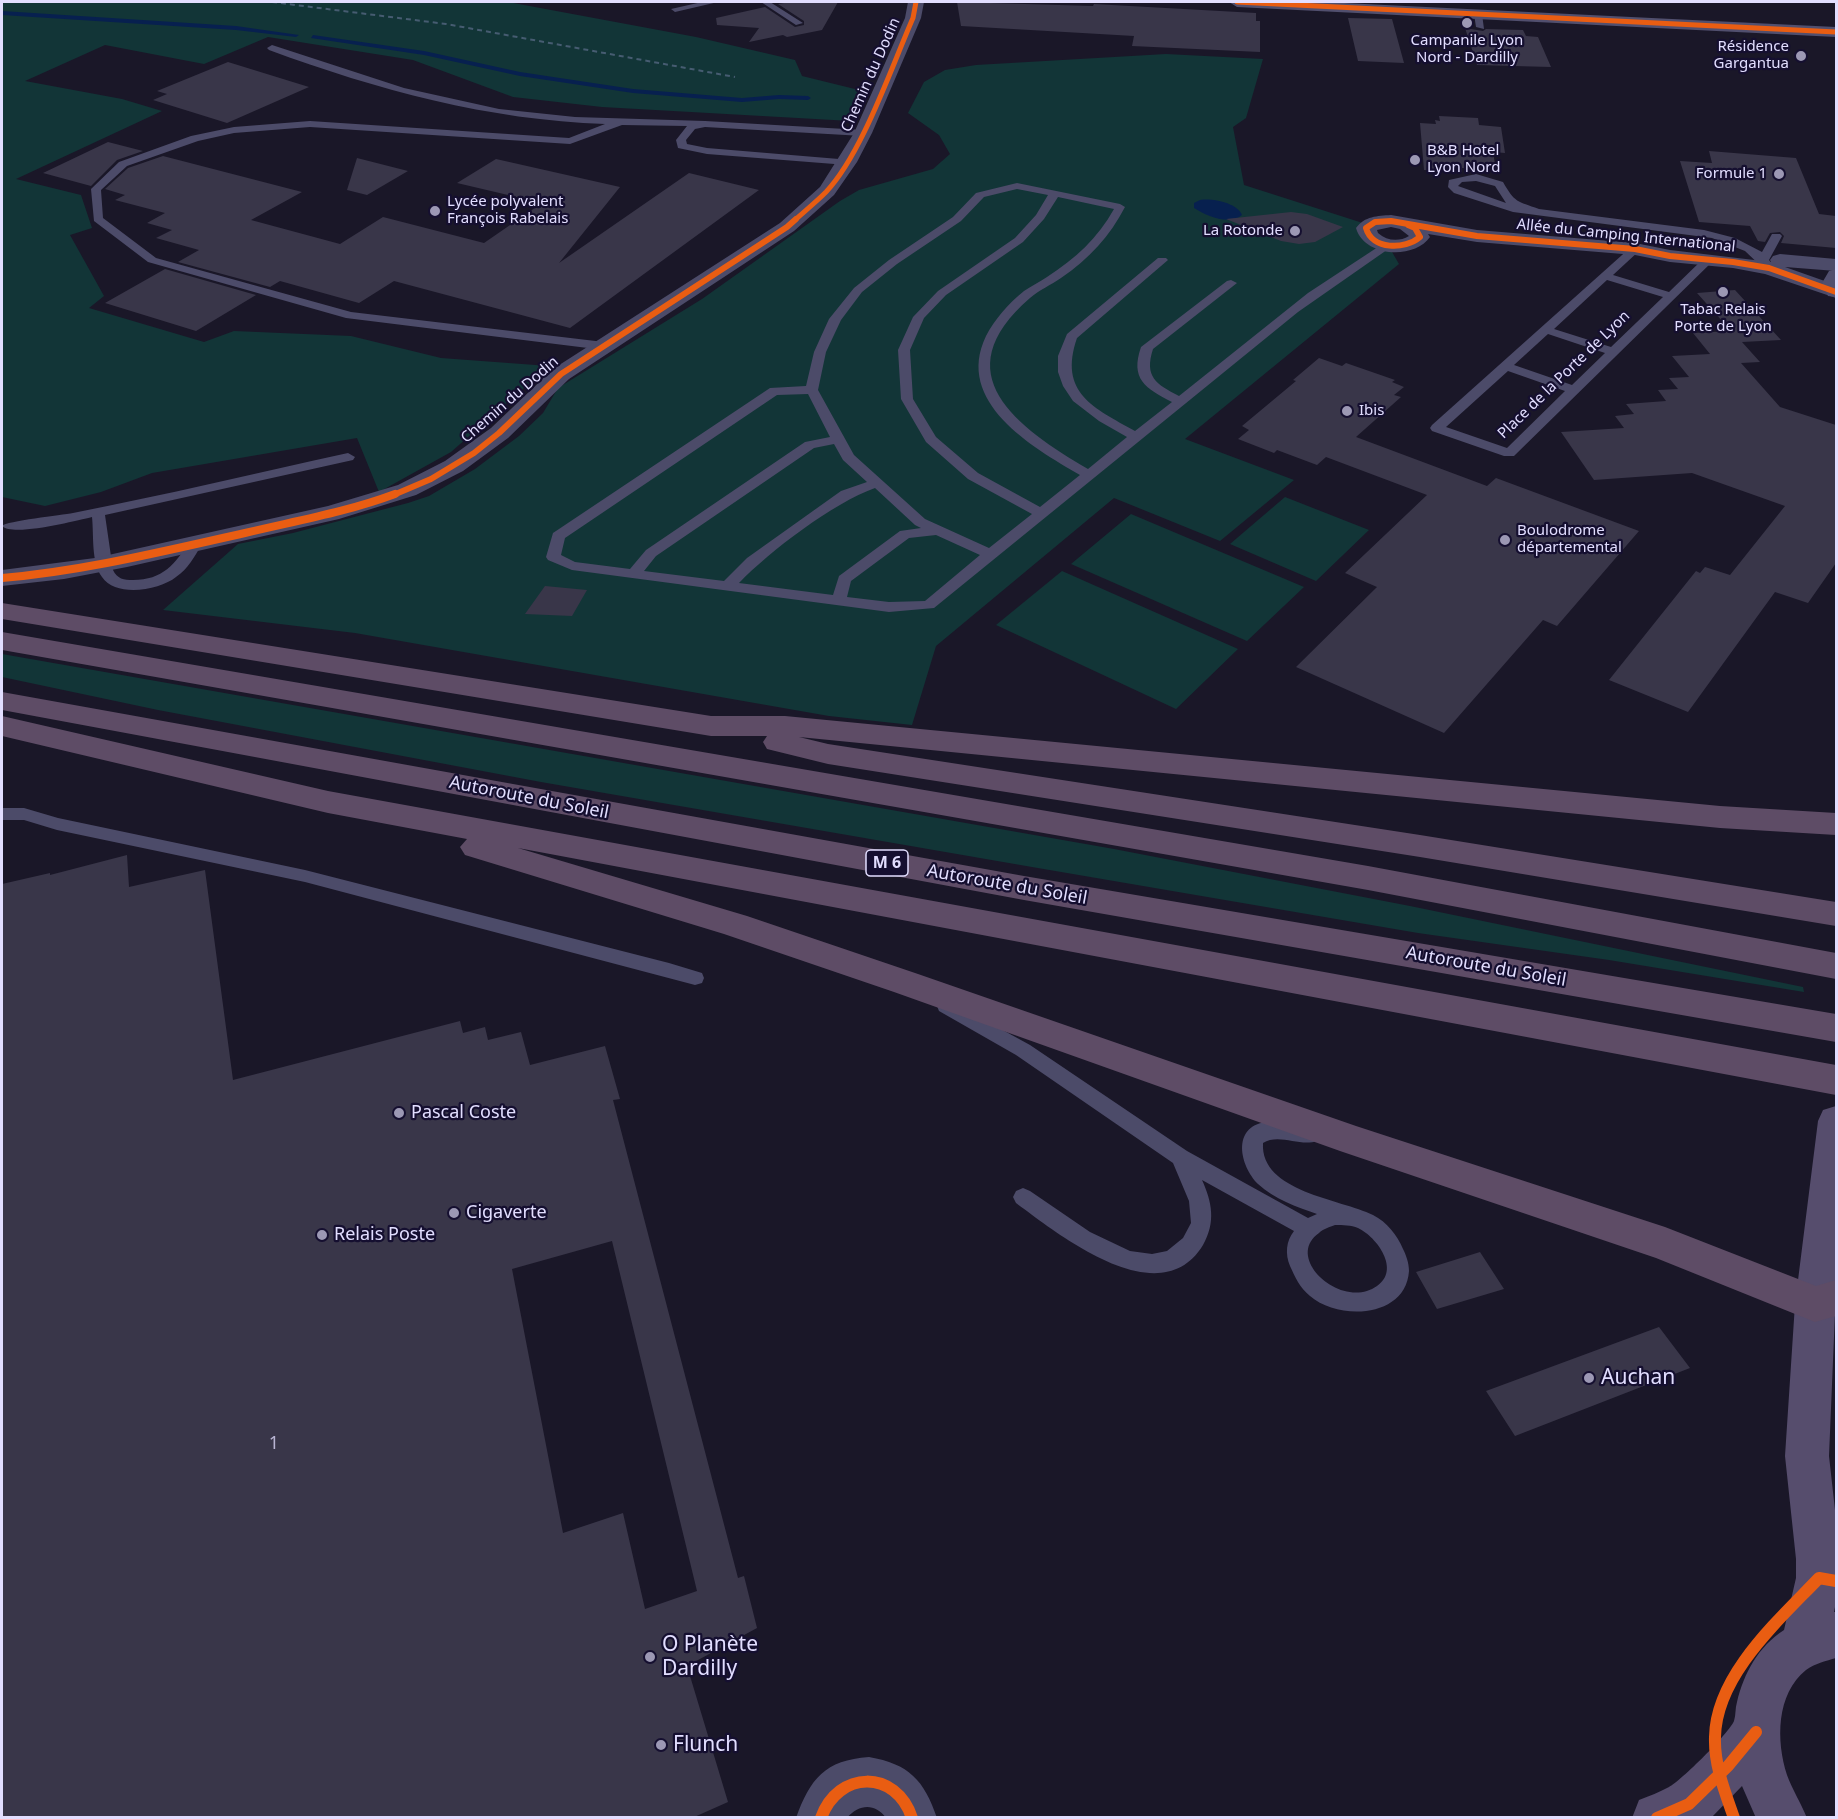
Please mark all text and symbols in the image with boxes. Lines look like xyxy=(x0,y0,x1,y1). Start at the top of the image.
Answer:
street label: Chemin du Dodin xyxy=(838,15,904,135)
marker: Campanile Lyon Nord - Dardilly xyxy=(1460,16,1474,30)
place label: Campanile Lyon Nord - Dardilly xyxy=(1411,32,1523,67)
place label: Résidence Gargantua xyxy=(1714,38,1789,73)
marker: Résidence Gargantua xyxy=(1794,49,1808,63)
place label: B&B Hotel Lyon Nord xyxy=(1427,142,1500,177)
marker: B&B Hotel Lyon Nord xyxy=(1408,153,1422,167)
place label: Formule 1 xyxy=(1696,165,1767,183)
marker: Formule 1 xyxy=(1772,167,1786,181)
place label: Lycée polyvalent François Rabelais xyxy=(447,193,568,228)
marker: Lycée polyvalent François Rabelais xyxy=(428,204,442,218)
street label: Allée du Camping International xyxy=(1516,216,1736,256)
place label: La Rotonde xyxy=(1203,222,1283,240)
marker: La Rotonde xyxy=(1288,224,1302,238)
marker: Tabac Relais Porte de Lyon xyxy=(1716,285,1730,299)
place label: Tabac Relais Porte de Lyon xyxy=(1674,301,1772,336)
street label: Place de la Porte de Lyon xyxy=(1494,307,1634,443)
street label: Chemin du Dodin xyxy=(458,353,562,447)
place label: Ibis xyxy=(1359,402,1384,420)
marker: Ibis xyxy=(1340,404,1354,418)
place label: Boulodrome départemental xyxy=(1517,522,1622,557)
marker: Boulodrome départemental xyxy=(1498,533,1512,547)
street label: Autoroute du Soleil xyxy=(447,772,611,824)
road number: M 6 xyxy=(866,850,908,876)
street label: Autoroute du Soleil xyxy=(925,860,1089,910)
street label: Autoroute du Soleil xyxy=(1404,942,1568,992)
place label: Pascal Coste xyxy=(411,1102,516,1124)
marker: Pascal Coste xyxy=(392,1106,406,1120)
place label: Cigaverte xyxy=(466,1202,547,1224)
marker: Cigaverte xyxy=(447,1206,461,1220)
place label: Relais Poste xyxy=(334,1224,435,1246)
marker: Relais Poste xyxy=(315,1228,329,1242)
place label: Auchan xyxy=(1601,1365,1675,1391)
marker: Auchan xyxy=(1582,1371,1596,1385)
house number: 1 xyxy=(269,1433,279,1455)
place label: O Planète Dardilly xyxy=(662,1632,758,1682)
marker: O Planète Dardilly xyxy=(643,1650,657,1664)
place label: Flunch xyxy=(673,1732,738,1758)
marker: Flunch xyxy=(654,1738,668,1752)

